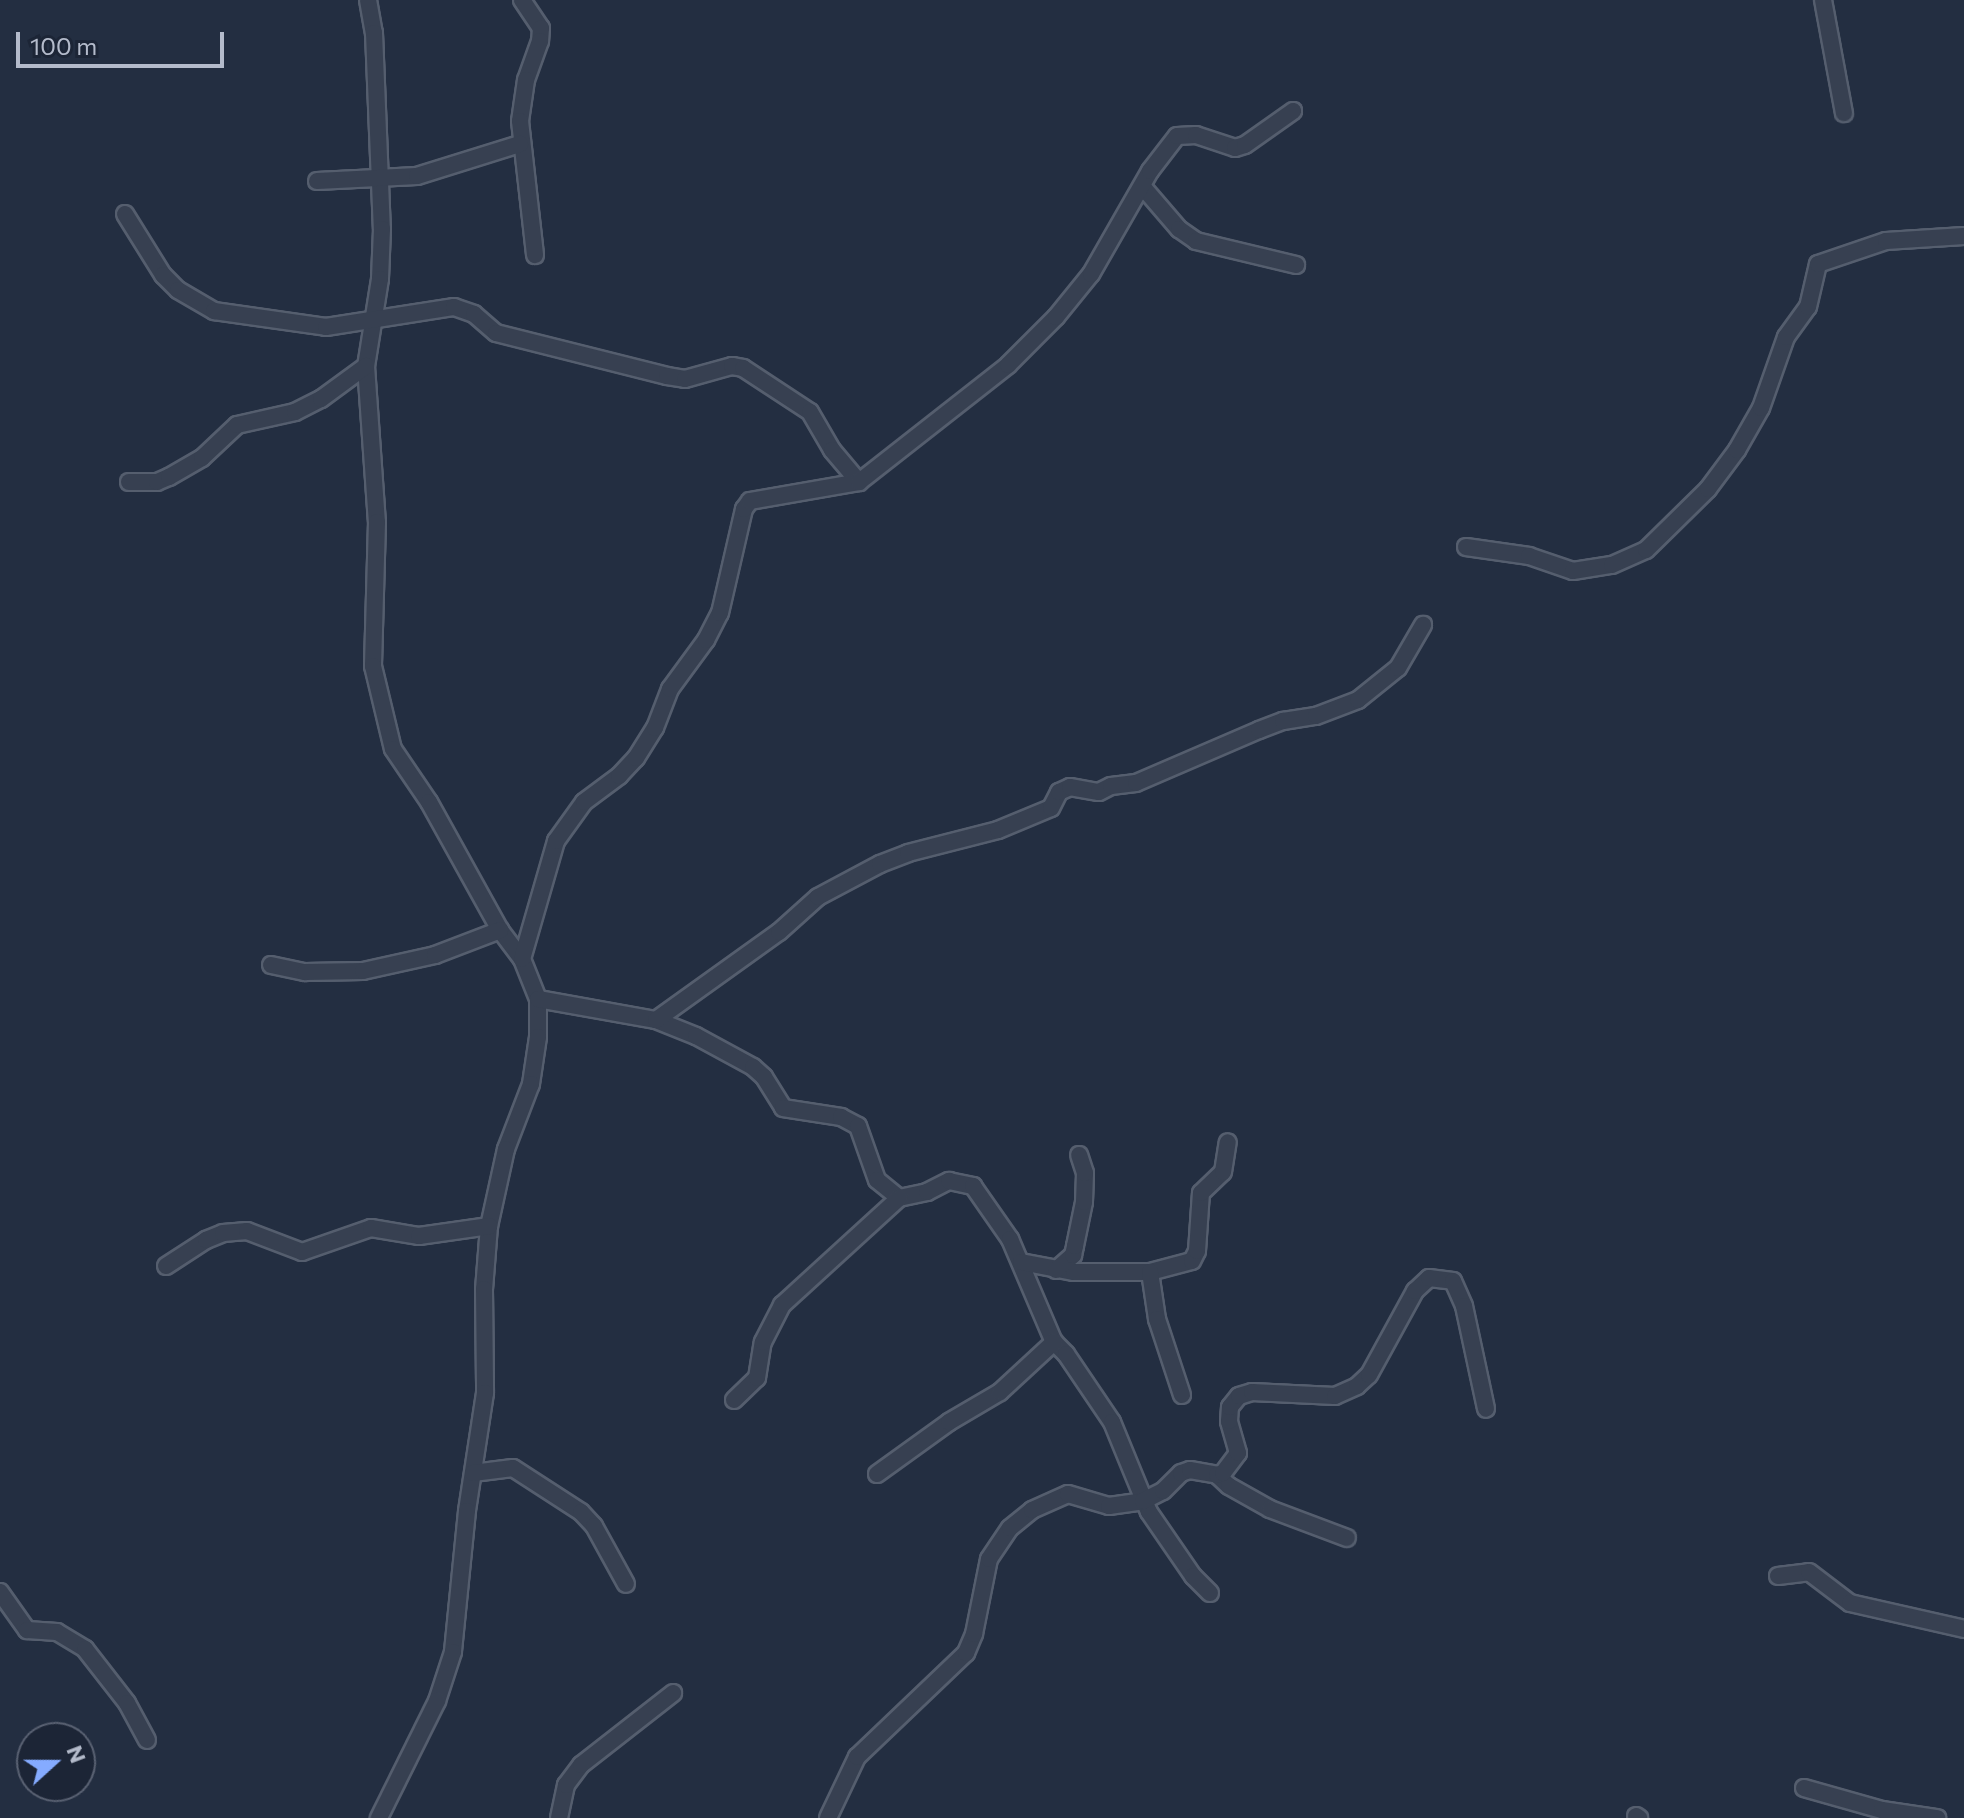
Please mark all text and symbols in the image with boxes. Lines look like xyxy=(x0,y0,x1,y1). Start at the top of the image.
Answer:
scale bar xyxy=(20,16,228,66)
text: 100 m xyxy=(30,31,97,60)
north arrow xyxy=(16,1722,96,1802)
text: N xyxy=(61,1741,93,1766)

